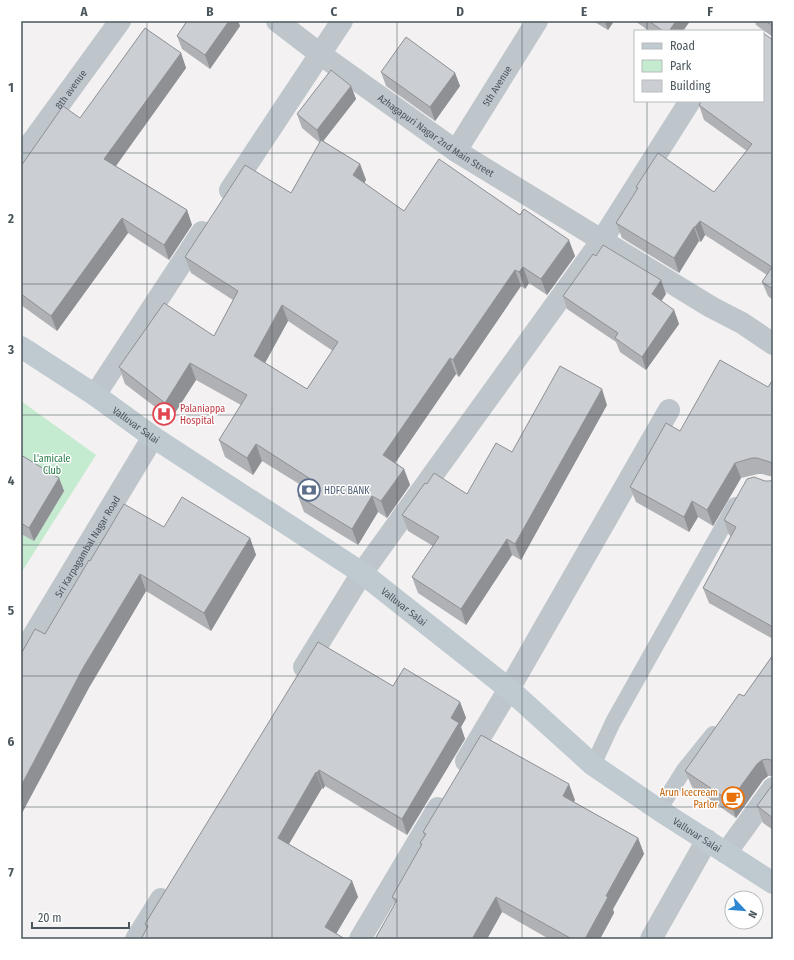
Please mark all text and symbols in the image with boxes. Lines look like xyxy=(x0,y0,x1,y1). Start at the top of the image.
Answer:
text: A xyxy=(79,4,88,19)
text: B xyxy=(206,4,214,19)
text: C xyxy=(331,4,338,19)
text: D xyxy=(456,4,464,19)
text: E xyxy=(581,4,587,19)
text: F xyxy=(707,4,713,19)
legend xyxy=(634,30,764,102)
text: Road xyxy=(670,39,695,53)
text: Park xyxy=(670,59,692,73)
street label: 5th Avenue xyxy=(480,64,515,109)
street label: 8th avenue xyxy=(53,68,90,112)
text: Building xyxy=(670,79,711,93)
text: 1 xyxy=(8,80,14,95)
street label: Azhagapuri Nagar 2nd Main Street xyxy=(375,92,497,180)
text: 2 xyxy=(7,211,14,226)
text: 3 xyxy=(7,342,14,357)
hospital icon: Palaniappa Hospital xyxy=(151,401,177,427)
place label: Palaniappa Hospital xyxy=(180,403,225,427)
street label: Valluvar Salai xyxy=(110,405,161,446)
park label: L'amicale Club xyxy=(34,453,71,477)
text: 4 xyxy=(8,473,15,488)
bank icon: HDFC BANK xyxy=(296,477,322,503)
place label: HDFC BANK xyxy=(324,485,370,497)
street label: Sri Karpagambal Nagar Road xyxy=(53,494,123,600)
street label: Valluvar Salai xyxy=(378,585,429,629)
text: 5 xyxy=(8,603,14,618)
text: 6 xyxy=(8,734,15,749)
cafe icon: Arun Icecream Parlor xyxy=(720,785,746,811)
place label: Arun Icecream Parlor xyxy=(660,787,718,811)
street label: Valluvar Salai xyxy=(670,815,723,855)
text: 7 xyxy=(8,865,14,880)
north arrow xyxy=(724,890,764,930)
scale bar xyxy=(32,904,129,930)
text: N xyxy=(745,908,760,920)
text: 20 m xyxy=(38,911,62,925)

